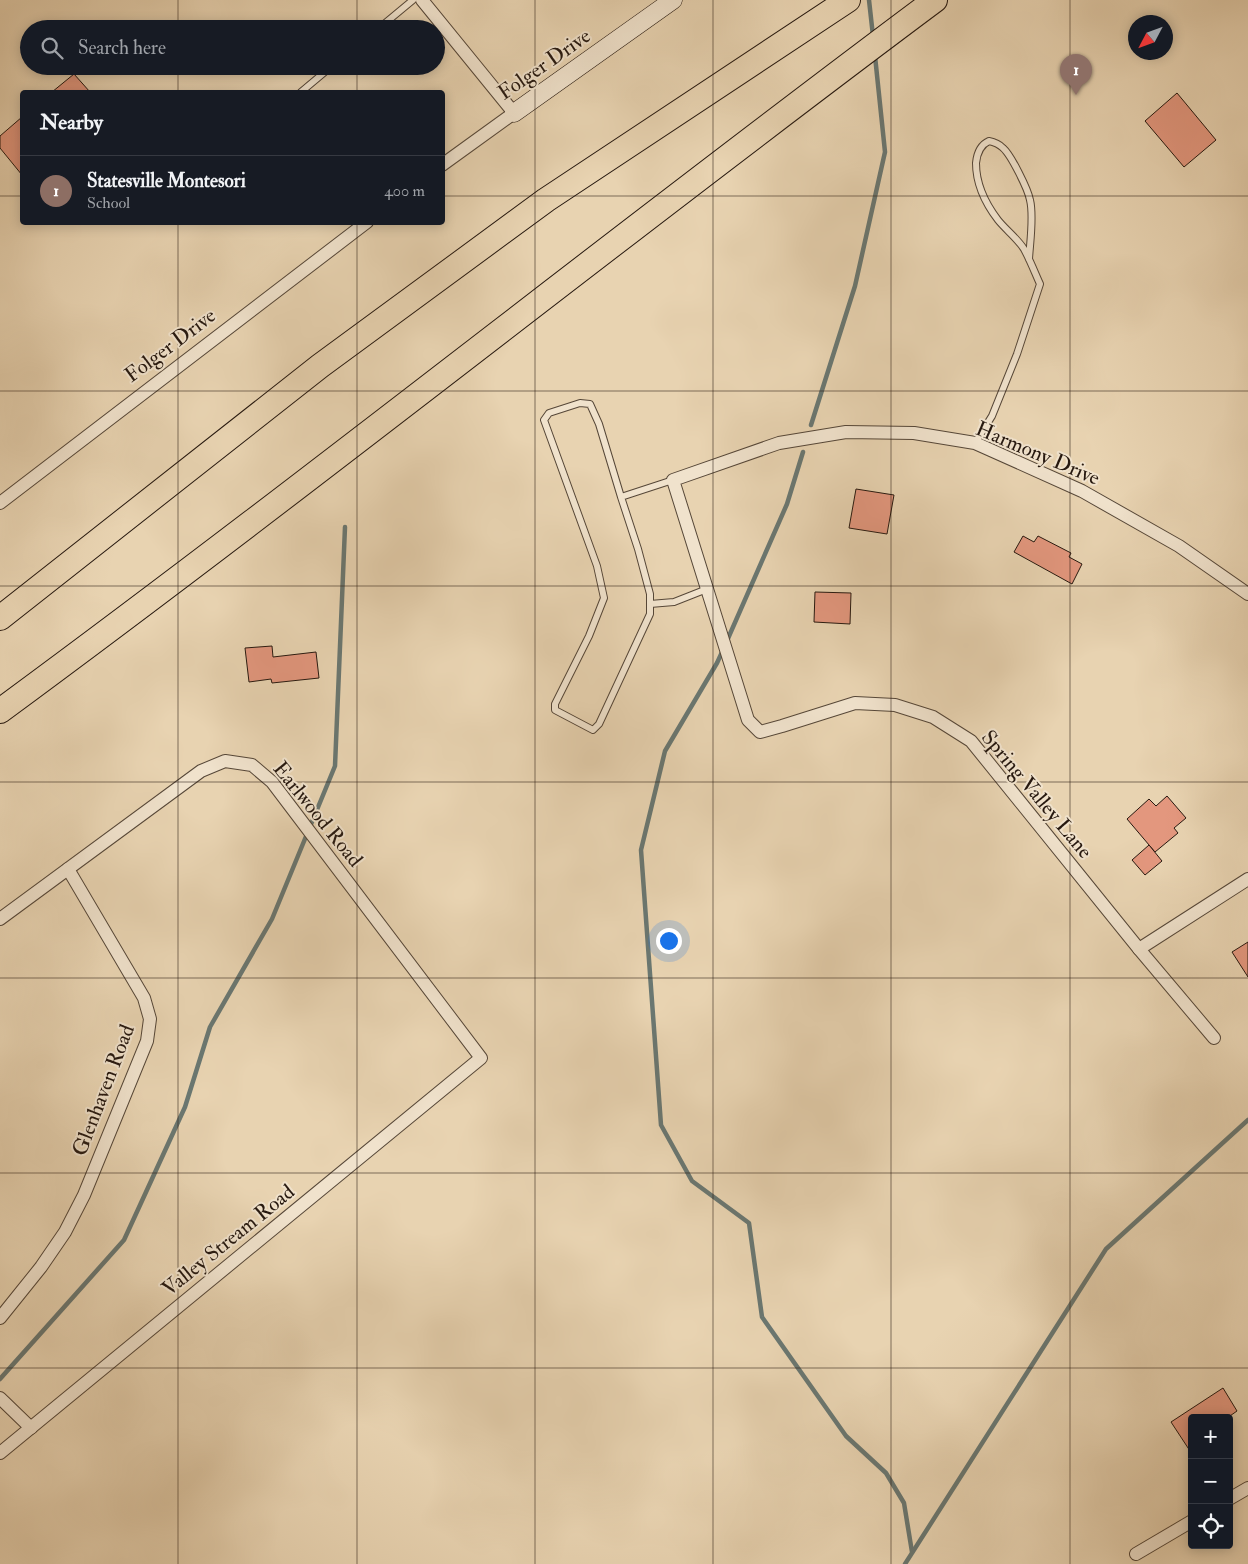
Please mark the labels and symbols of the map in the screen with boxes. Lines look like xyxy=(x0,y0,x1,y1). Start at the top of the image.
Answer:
north arrow xyxy=(1128,15,1173,60)
street label: Folger Drive xyxy=(493,22,596,106)
pin: 1 xyxy=(1060,54,1092,95)
street label: Folger Drive xyxy=(119,302,222,389)
street label: Harmony Drive xyxy=(972,415,1104,492)
street label: Spring Valley Lane xyxy=(975,725,1098,864)
street label: Earlwood Road xyxy=(267,756,369,873)
your location xyxy=(656,928,682,954)
street label: Glenhaven Road xyxy=(66,1020,141,1160)
street label: Valley Stream Road xyxy=(156,1178,301,1302)

